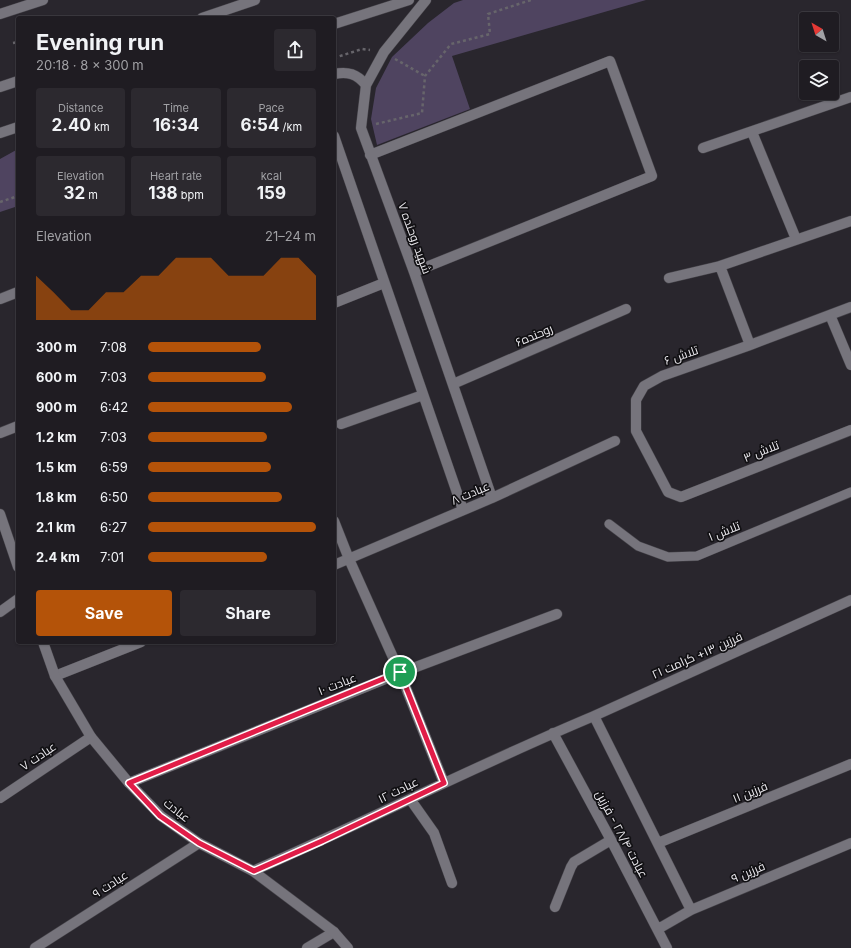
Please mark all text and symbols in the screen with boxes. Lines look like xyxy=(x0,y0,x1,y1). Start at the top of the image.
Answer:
north arrow xyxy=(799,12,839,52)
map controls xyxy=(799,12,839,100)
text: Evening run xyxy=(36,29,164,55)
button: share xyxy=(274,29,316,71)
text: 20:18 · 8 × 300 m xyxy=(36,57,144,73)
button: layers xyxy=(799,60,839,100)
text: Distance xyxy=(58,101,103,115)
text: Time xyxy=(163,101,189,115)
text: Pace xyxy=(258,101,284,115)
text: 2.40 xyxy=(52,115,91,135)
text: 16:34 xyxy=(153,115,199,135)
text: 6:54 xyxy=(240,115,280,135)
text: km xyxy=(91,120,110,134)
text: /km xyxy=(280,120,302,134)
text: Elevation xyxy=(57,169,104,183)
text: Heart rate xyxy=(150,169,202,183)
text: kcal xyxy=(261,169,282,183)
text: 32 xyxy=(63,183,85,203)
text: 138 xyxy=(148,183,178,203)
text: 159 xyxy=(257,183,286,203)
text: m xyxy=(85,188,98,202)
text: bpm xyxy=(178,188,204,202)
street label: شهید روحنده ۷ xyxy=(395,200,435,276)
text: Elevation xyxy=(36,228,92,244)
text: 21–24 m xyxy=(265,228,316,244)
street label: روحنده۶ xyxy=(513,320,555,350)
text: 300 m xyxy=(36,339,77,355)
text: 7:08 xyxy=(100,339,127,355)
street label: تلاش ۶ xyxy=(662,342,701,368)
text: 600 m xyxy=(36,369,77,385)
text: 7:03 xyxy=(100,369,127,385)
text: 900 m xyxy=(36,399,77,415)
text: 6:42 xyxy=(100,399,128,415)
text: 1.2 km xyxy=(36,429,77,445)
text: 7:03 xyxy=(100,429,127,445)
street label: تلاش ۳ xyxy=(741,437,782,465)
text: 1.5 km xyxy=(36,459,77,475)
text: 6:59 xyxy=(100,459,128,475)
street label: عبادت ۸ xyxy=(449,478,491,508)
text: 1.8 km xyxy=(36,489,77,505)
text: 6:50 xyxy=(100,489,128,505)
street label: تلاش ۱ xyxy=(706,518,743,544)
text: 2.1 km xyxy=(36,519,75,535)
text: 6:27 xyxy=(100,519,127,535)
text: 2.4 km xyxy=(36,549,80,565)
text: 7:01 xyxy=(100,549,124,565)
button: Save xyxy=(36,590,172,636)
button: Share xyxy=(180,590,316,636)
street label: فرزین ۱۳+ کرامت ۲۱ xyxy=(649,628,745,682)
pin xyxy=(383,655,417,689)
icon: arrive xyxy=(389,661,411,683)
street label: عبادت ۱۰ xyxy=(316,670,358,698)
street label: عبادت ۷ xyxy=(17,739,59,773)
street label: عبادت ۱۲ xyxy=(375,774,421,806)
street label: فرزین ۱۱ xyxy=(730,778,770,806)
street label: عبادت ۲۸/۴ - فرزین xyxy=(593,788,651,880)
street label: عبادت xyxy=(161,795,193,825)
street label: فرزین ۹ xyxy=(729,858,767,886)
street label: عبادت ۹ xyxy=(90,867,130,901)

